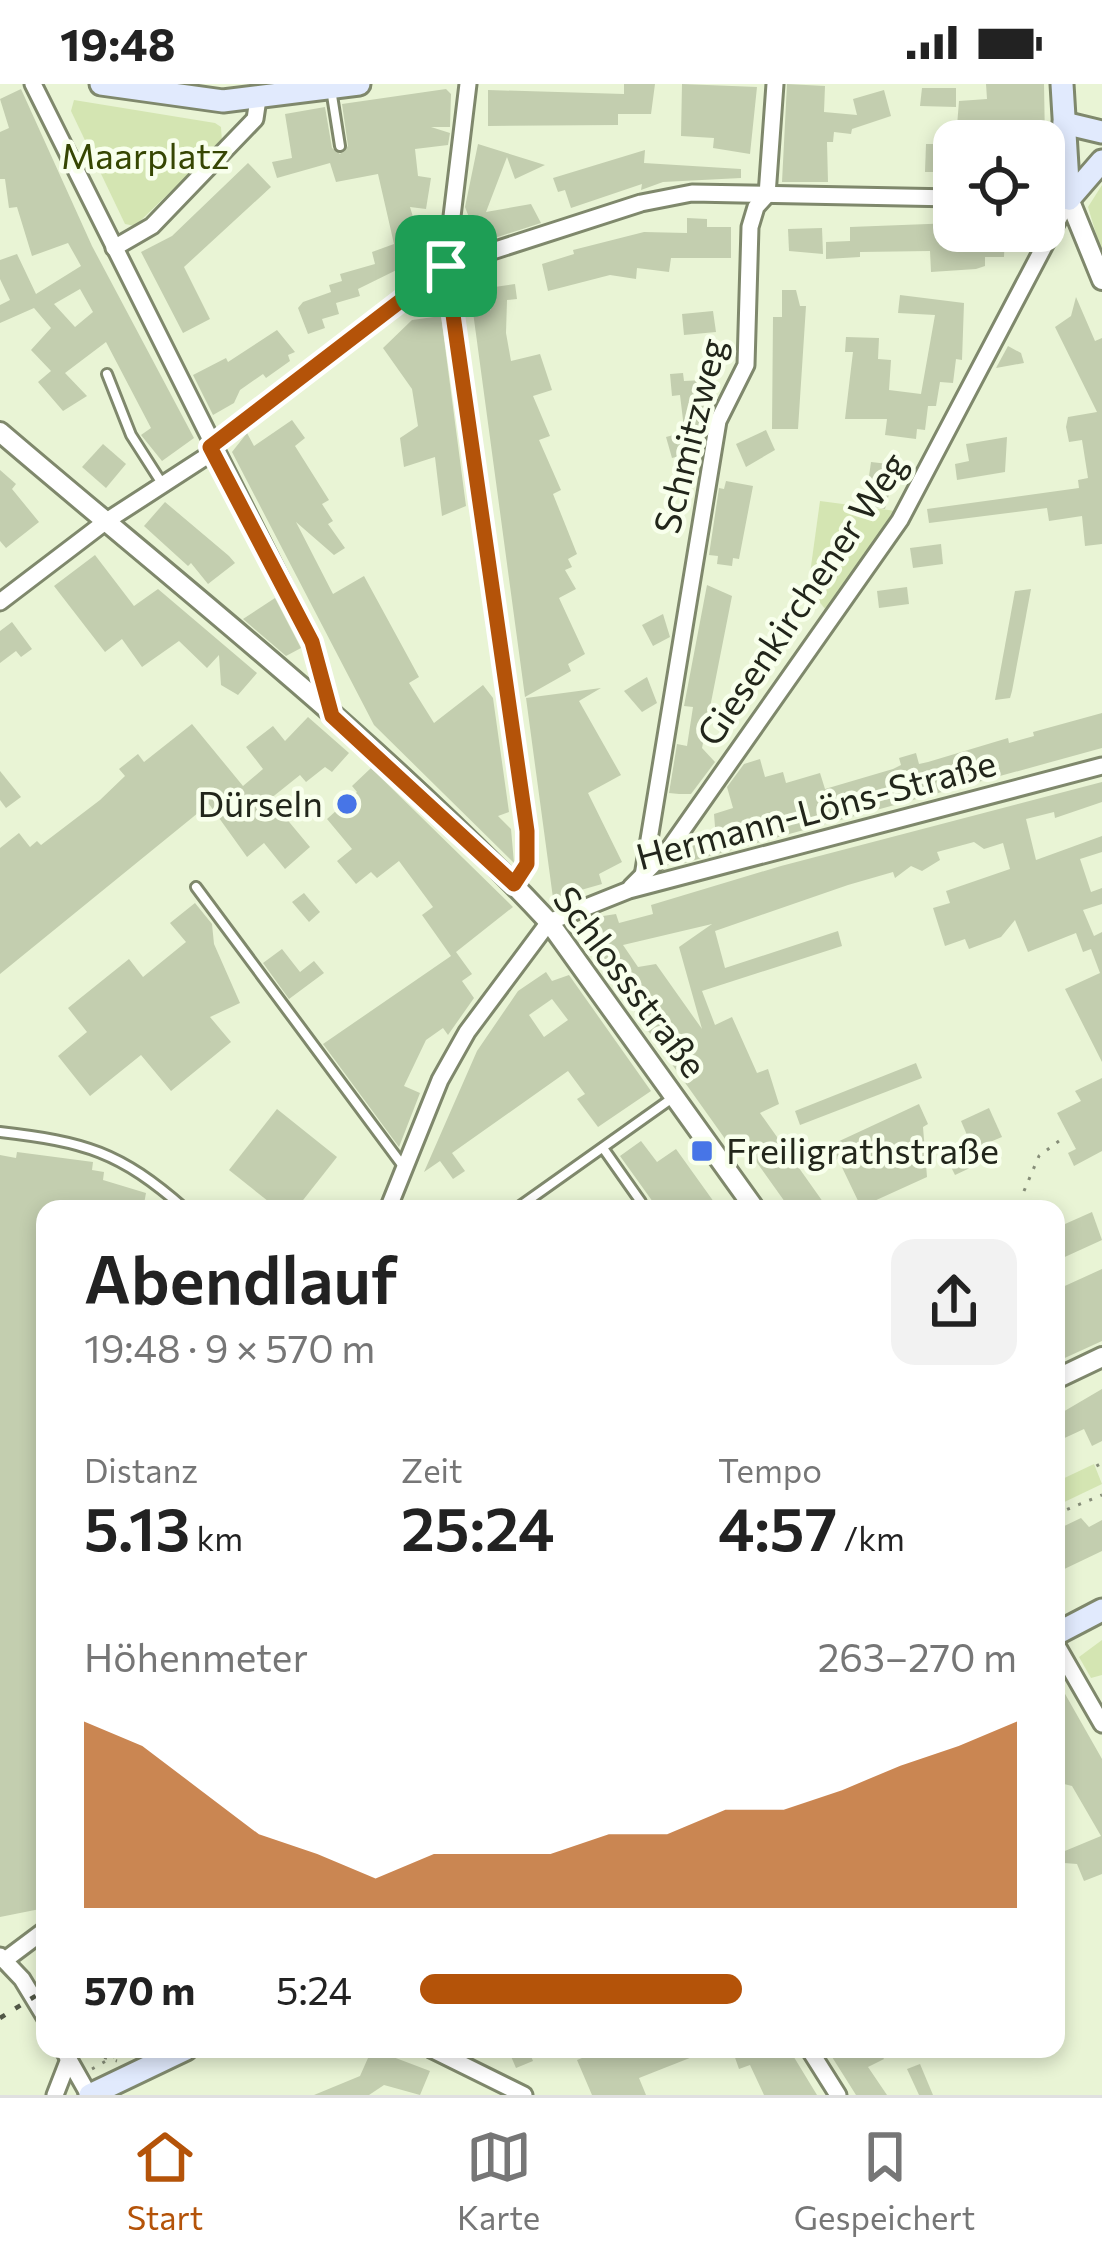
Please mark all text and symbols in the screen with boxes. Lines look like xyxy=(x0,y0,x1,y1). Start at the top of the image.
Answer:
text: 19:48 xyxy=(60,15,175,70)
map controls xyxy=(933,120,1065,252)
button: locate xyxy=(933,120,1065,252)
park label: Maarplatz xyxy=(61,132,229,176)
pin xyxy=(395,215,497,317)
icon: arrive xyxy=(413,233,479,299)
street label: Schmitzweg xyxy=(643,333,734,538)
street label: Giesenkirchener Weg xyxy=(686,443,915,753)
street label: Hermann-Löns-Straße xyxy=(631,739,1000,877)
place label: Dürseln xyxy=(197,780,323,824)
marker: Dürseln xyxy=(334,791,360,817)
street label: Schlossstraße xyxy=(546,877,718,1085)
place label: Freiligrathstraße xyxy=(726,1127,999,1171)
marker: Freiligrathstraße xyxy=(689,1138,715,1164)
text: Abendlauf xyxy=(84,1237,398,1318)
button: share xyxy=(891,1239,1017,1365)
text: 19:48 · 9 × 570 m xyxy=(84,1323,375,1371)
text: Distanz xyxy=(84,1449,198,1490)
text: Zeit xyxy=(401,1449,463,1490)
text: Tempo xyxy=(718,1449,822,1490)
text: 5.13 xyxy=(84,1490,190,1563)
text: 25:24 xyxy=(401,1490,554,1563)
text: 4:57 xyxy=(718,1490,837,1563)
text: km xyxy=(190,1517,243,1558)
text: /km xyxy=(837,1517,905,1558)
text: Höhenmeter xyxy=(84,1632,308,1680)
text: 263–270 m xyxy=(818,1632,1017,1680)
text: 570 m xyxy=(84,1965,195,2013)
text: 5:24 xyxy=(276,1965,352,2013)
tab: Start xyxy=(127,2124,203,2237)
tab: Karte xyxy=(457,2124,540,2237)
tab: Gespeichert xyxy=(794,2124,975,2237)

